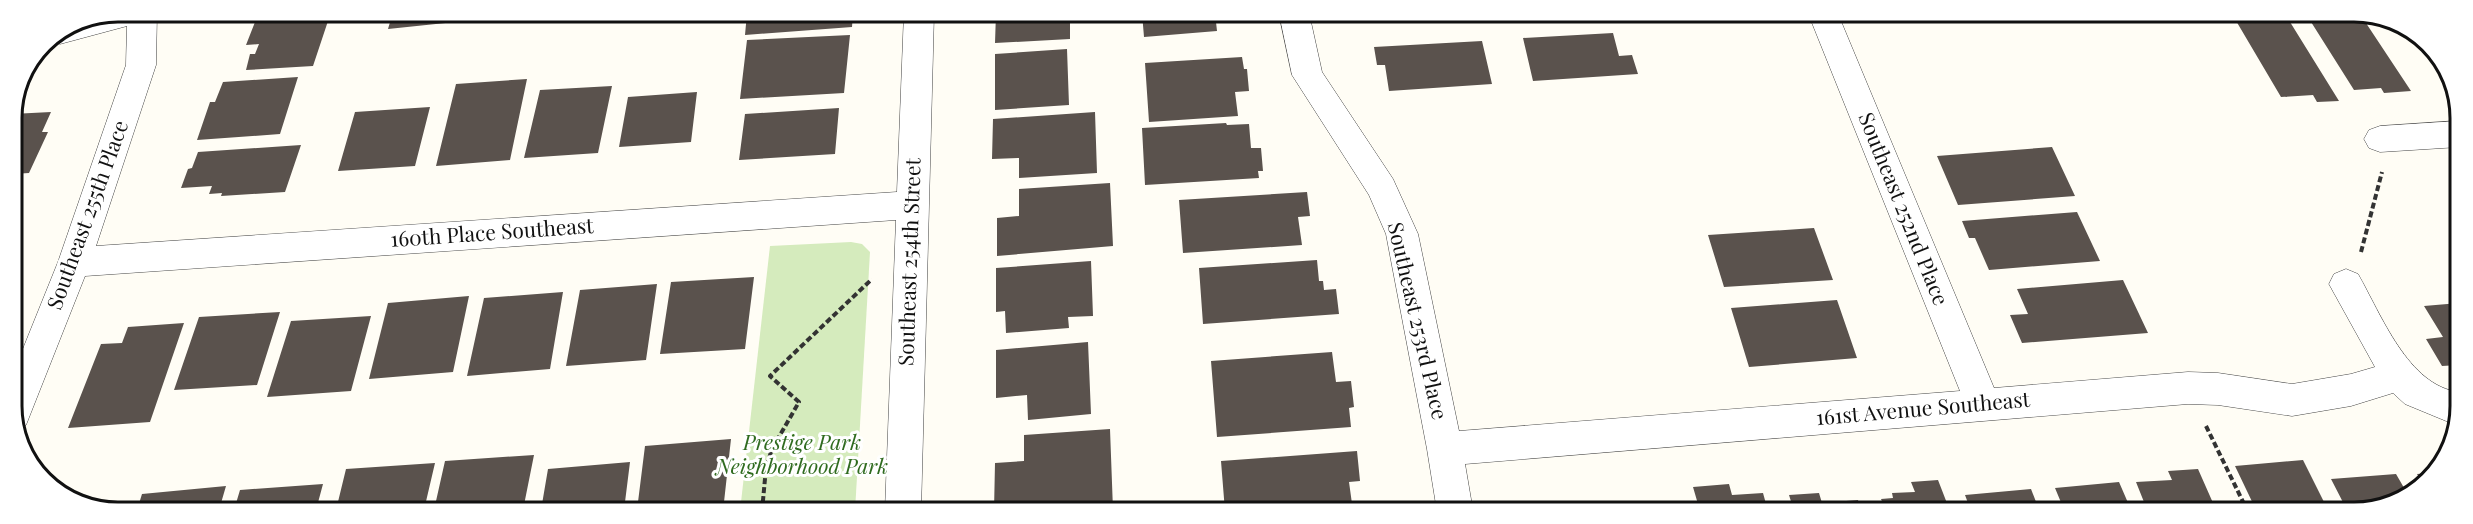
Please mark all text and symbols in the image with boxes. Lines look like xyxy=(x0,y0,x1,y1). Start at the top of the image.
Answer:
street label: Southeast 252nd Place xyxy=(1853,108,1956,309)
street label: Southeast 255th Place xyxy=(39,116,133,313)
street label: Southeast 254th Street xyxy=(890,157,926,366)
street label: 160th Place Southeast xyxy=(389,210,595,252)
street label: Southeast 253rd Place xyxy=(1383,219,1455,422)
street label: 161st Avenue Southeast xyxy=(1815,384,2032,430)
park label: Prestige Park Neighborhood Park xyxy=(714,427,888,479)

